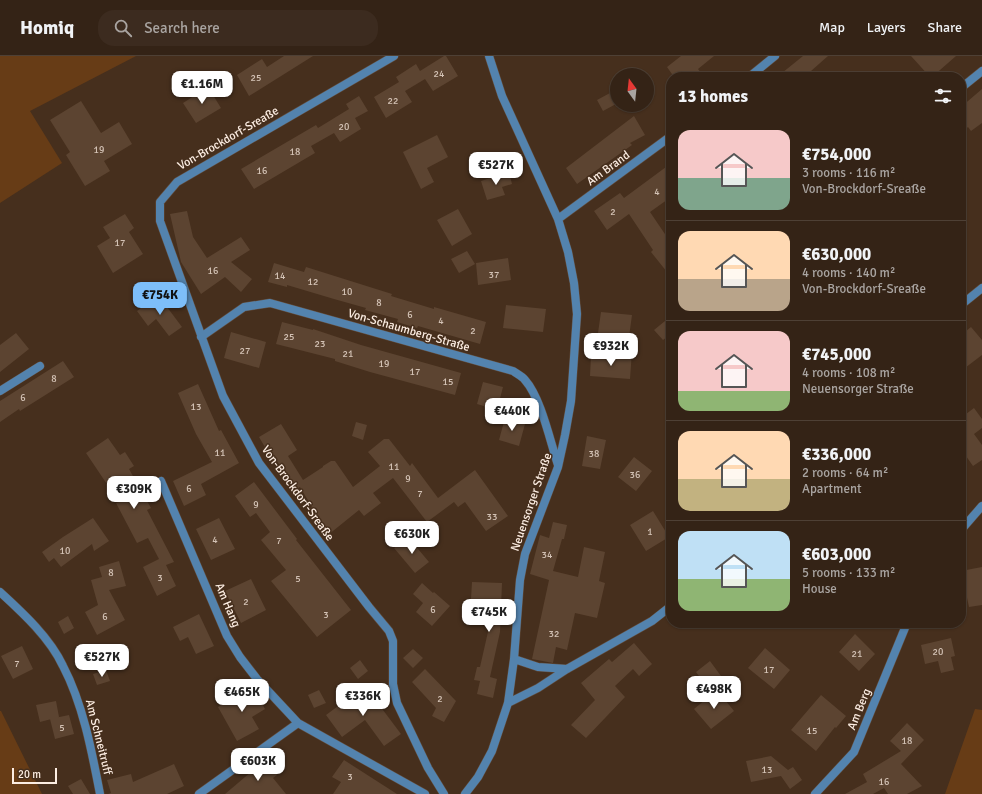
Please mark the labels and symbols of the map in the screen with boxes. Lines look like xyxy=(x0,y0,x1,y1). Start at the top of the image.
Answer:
house number: 24 xyxy=(434,68,445,80)
north arrow xyxy=(610,68,654,112)
pin: €1.16M xyxy=(169,71,235,105)
house number: 25 xyxy=(251,72,261,84)
house number: 22 xyxy=(388,95,398,107)
street label: Von-Brockdorf-Sreaße xyxy=(175,103,282,174)
house number: 20 xyxy=(339,121,349,133)
house number: 19 xyxy=(94,144,104,156)
house number: 18 xyxy=(290,146,300,158)
street label: Am Brand xyxy=(584,148,633,189)
pin: €527K xyxy=(468,152,524,186)
house number: 16 xyxy=(257,165,267,177)
house number: 4 xyxy=(654,186,660,198)
house number: 2 xyxy=(610,206,616,218)
house number: 17 xyxy=(115,237,125,249)
house number: 16 xyxy=(208,265,218,277)
house number: 37 xyxy=(489,269,499,281)
house number: 14 xyxy=(275,270,286,282)
house number: 12 xyxy=(308,276,318,288)
pin: €754K xyxy=(132,282,188,316)
house number: 10 xyxy=(342,286,352,298)
house number: 8 xyxy=(376,297,382,309)
street label: Von-Schaumberg-Straße xyxy=(346,306,472,355)
house number: 6 xyxy=(407,309,413,321)
house number: 4 xyxy=(438,315,444,327)
house number: 2 xyxy=(470,325,476,337)
house number: 25 xyxy=(284,331,294,343)
pin: €932K xyxy=(583,333,639,367)
house number: 23 xyxy=(315,338,325,350)
house number: 27 xyxy=(240,345,250,357)
house number: 21 xyxy=(343,348,353,360)
house number: 19 xyxy=(379,358,389,370)
house number: 17 xyxy=(410,366,420,378)
house number: 8 xyxy=(51,373,57,385)
house number: 15 xyxy=(443,376,453,388)
house number: 6 xyxy=(20,392,26,404)
pin: €440K xyxy=(484,398,540,432)
house number: 13 xyxy=(191,401,201,413)
street label: Von-Brockdorf-Sreaße xyxy=(258,443,337,544)
house number: 11 xyxy=(215,447,225,459)
house number: 38 xyxy=(589,448,599,460)
street label: Neuensorger Straße xyxy=(508,451,555,553)
house number: 11 xyxy=(389,461,399,473)
house number: 36 xyxy=(630,469,640,481)
house number: 9 xyxy=(405,473,411,485)
pin: €309K xyxy=(106,476,162,510)
house number: 6 xyxy=(186,483,192,495)
house number: 7 xyxy=(417,488,423,500)
house number: 9 xyxy=(253,499,259,511)
house number: 33 xyxy=(487,511,497,523)
pin: €630K xyxy=(384,521,440,555)
house number: 1 xyxy=(647,526,653,538)
house number: 4 xyxy=(212,534,218,546)
house number: 7 xyxy=(276,535,282,547)
house number: 10 xyxy=(60,545,70,557)
house number: 34 xyxy=(542,549,553,561)
house number: 8 xyxy=(108,567,114,579)
house number: 3 xyxy=(157,572,163,584)
house number: 5 xyxy=(295,573,301,585)
street label: Am Hang xyxy=(212,581,244,630)
house number: 2 xyxy=(243,596,249,608)
pin: €745K xyxy=(461,599,517,633)
house number: 6 xyxy=(430,604,436,616)
house number: 3 xyxy=(323,609,329,621)
house number: 6 xyxy=(102,611,108,623)
house number: 32 xyxy=(549,628,559,640)
pin: €527K xyxy=(74,644,130,678)
house number: 20 xyxy=(933,646,943,658)
house number: 21 xyxy=(852,648,862,660)
house number: 7 xyxy=(14,658,20,670)
house number: 17 xyxy=(764,664,774,676)
pin: €498K xyxy=(686,676,742,710)
pin: €465K xyxy=(214,679,270,713)
pin: €336K xyxy=(335,683,391,717)
street label: Am Berg xyxy=(844,686,875,732)
house number: 2 xyxy=(437,693,443,705)
street label: Am Schneitruff xyxy=(82,698,115,778)
house number: 5 xyxy=(59,722,65,734)
house number: 15 xyxy=(807,725,817,737)
house number: 18 xyxy=(902,735,912,747)
pin: €603K xyxy=(230,748,286,782)
house number: 13 xyxy=(762,764,772,776)
scale bar xyxy=(12,766,57,785)
house number: 3 xyxy=(347,771,353,783)
house number: 16 xyxy=(879,776,889,788)

